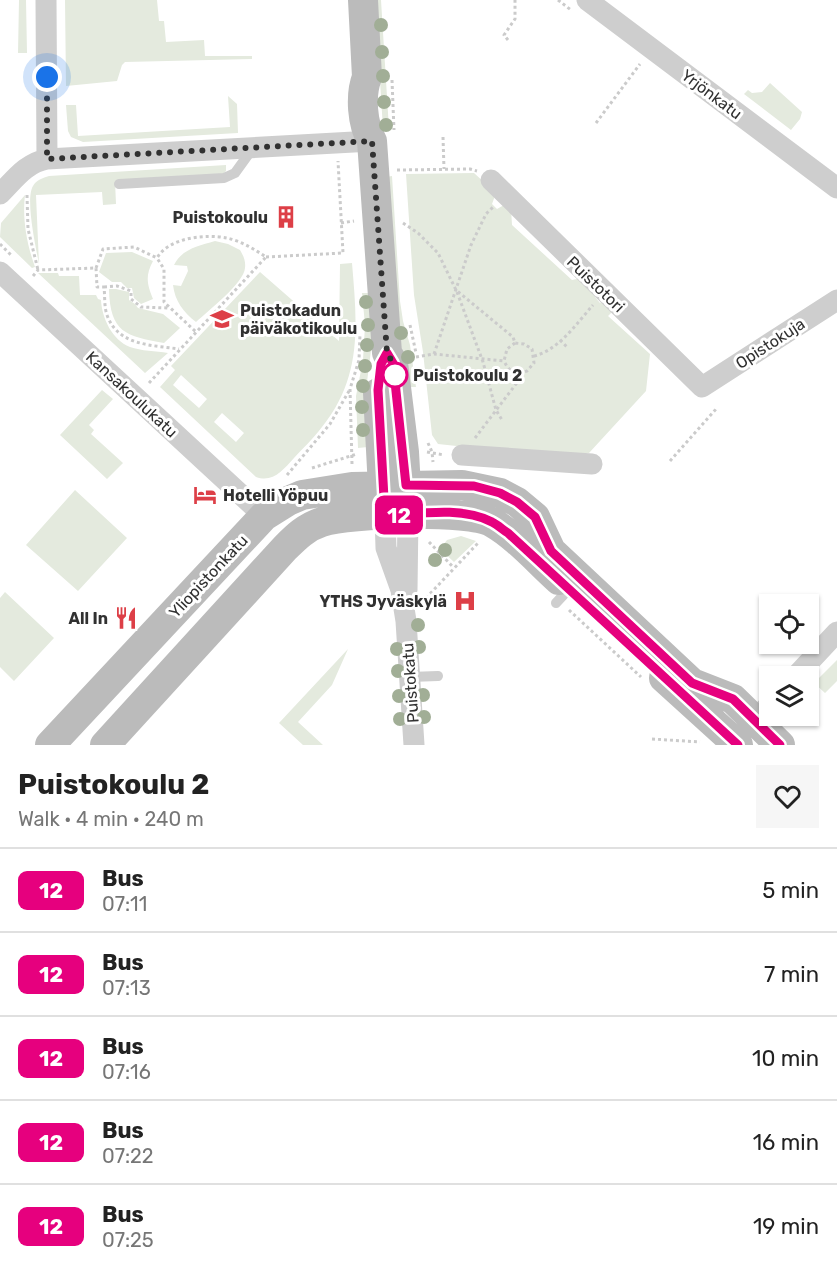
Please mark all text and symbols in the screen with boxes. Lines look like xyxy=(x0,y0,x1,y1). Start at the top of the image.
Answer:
your location xyxy=(32,62,62,92)
street label: Yrjönkatu xyxy=(678,65,746,123)
building icon: Puistokoulu xyxy=(273,204,299,230)
place label: Puistokoulu xyxy=(172,208,268,227)
street label: Puistotori xyxy=(563,252,628,316)
place label: Puistokadun päiväkotikoulu xyxy=(240,301,357,338)
school or university icon: Puistokadun päiväkotikoulu xyxy=(209,306,235,332)
street label: Opistokuja xyxy=(732,314,808,373)
street label: Kansakoulukatu xyxy=(82,347,181,442)
marker: Puistokoulu 2 xyxy=(382,362,408,388)
place label: Puistokoulu 2 xyxy=(413,366,522,385)
hotel icon: Hotelli Yöpuu xyxy=(192,482,218,508)
place label: Hotelli Yöpuu xyxy=(223,486,328,505)
line badge: 12 xyxy=(372,496,426,534)
text: 12 xyxy=(387,503,411,528)
street label: Yliopistonkatu xyxy=(165,531,252,622)
hospital icon: YTHS Jyväskylä xyxy=(452,588,478,614)
place label: YTHS Jyväskylä xyxy=(319,592,447,611)
map controls xyxy=(759,594,819,726)
button: locate xyxy=(759,594,819,654)
restaurant icon: All In xyxy=(113,605,139,631)
place label: All In xyxy=(69,609,108,628)
street label: Puistokatu xyxy=(398,642,423,724)
button: layers xyxy=(759,666,819,726)
button: heart xyxy=(756,765,819,828)
text: Puistokoulu 2 xyxy=(18,768,209,801)
text: Walk · 4 min · 240 m xyxy=(18,807,204,831)
text: Bus xyxy=(102,865,144,892)
text: 5 min xyxy=(762,877,819,904)
text: 12 xyxy=(39,878,63,903)
text: 07:11 xyxy=(102,892,147,916)
text: Bus xyxy=(102,949,144,976)
text: 7 min xyxy=(764,961,819,988)
text: 12 xyxy=(39,962,63,987)
text: 07:13 xyxy=(102,976,151,1000)
text: Bus xyxy=(102,1033,144,1060)
text: 10 min xyxy=(752,1045,819,1072)
text: 12 xyxy=(39,1046,63,1071)
text: 07:16 xyxy=(102,1060,151,1084)
text: Bus xyxy=(102,1117,144,1144)
text: 16 min xyxy=(753,1129,819,1156)
text: 12 xyxy=(39,1130,63,1155)
text: 07:22 xyxy=(102,1144,154,1168)
text: Bus xyxy=(102,1201,144,1228)
text: 19 min xyxy=(753,1213,819,1240)
text: 12 xyxy=(39,1214,63,1239)
text: 07:25 xyxy=(102,1228,154,1252)

